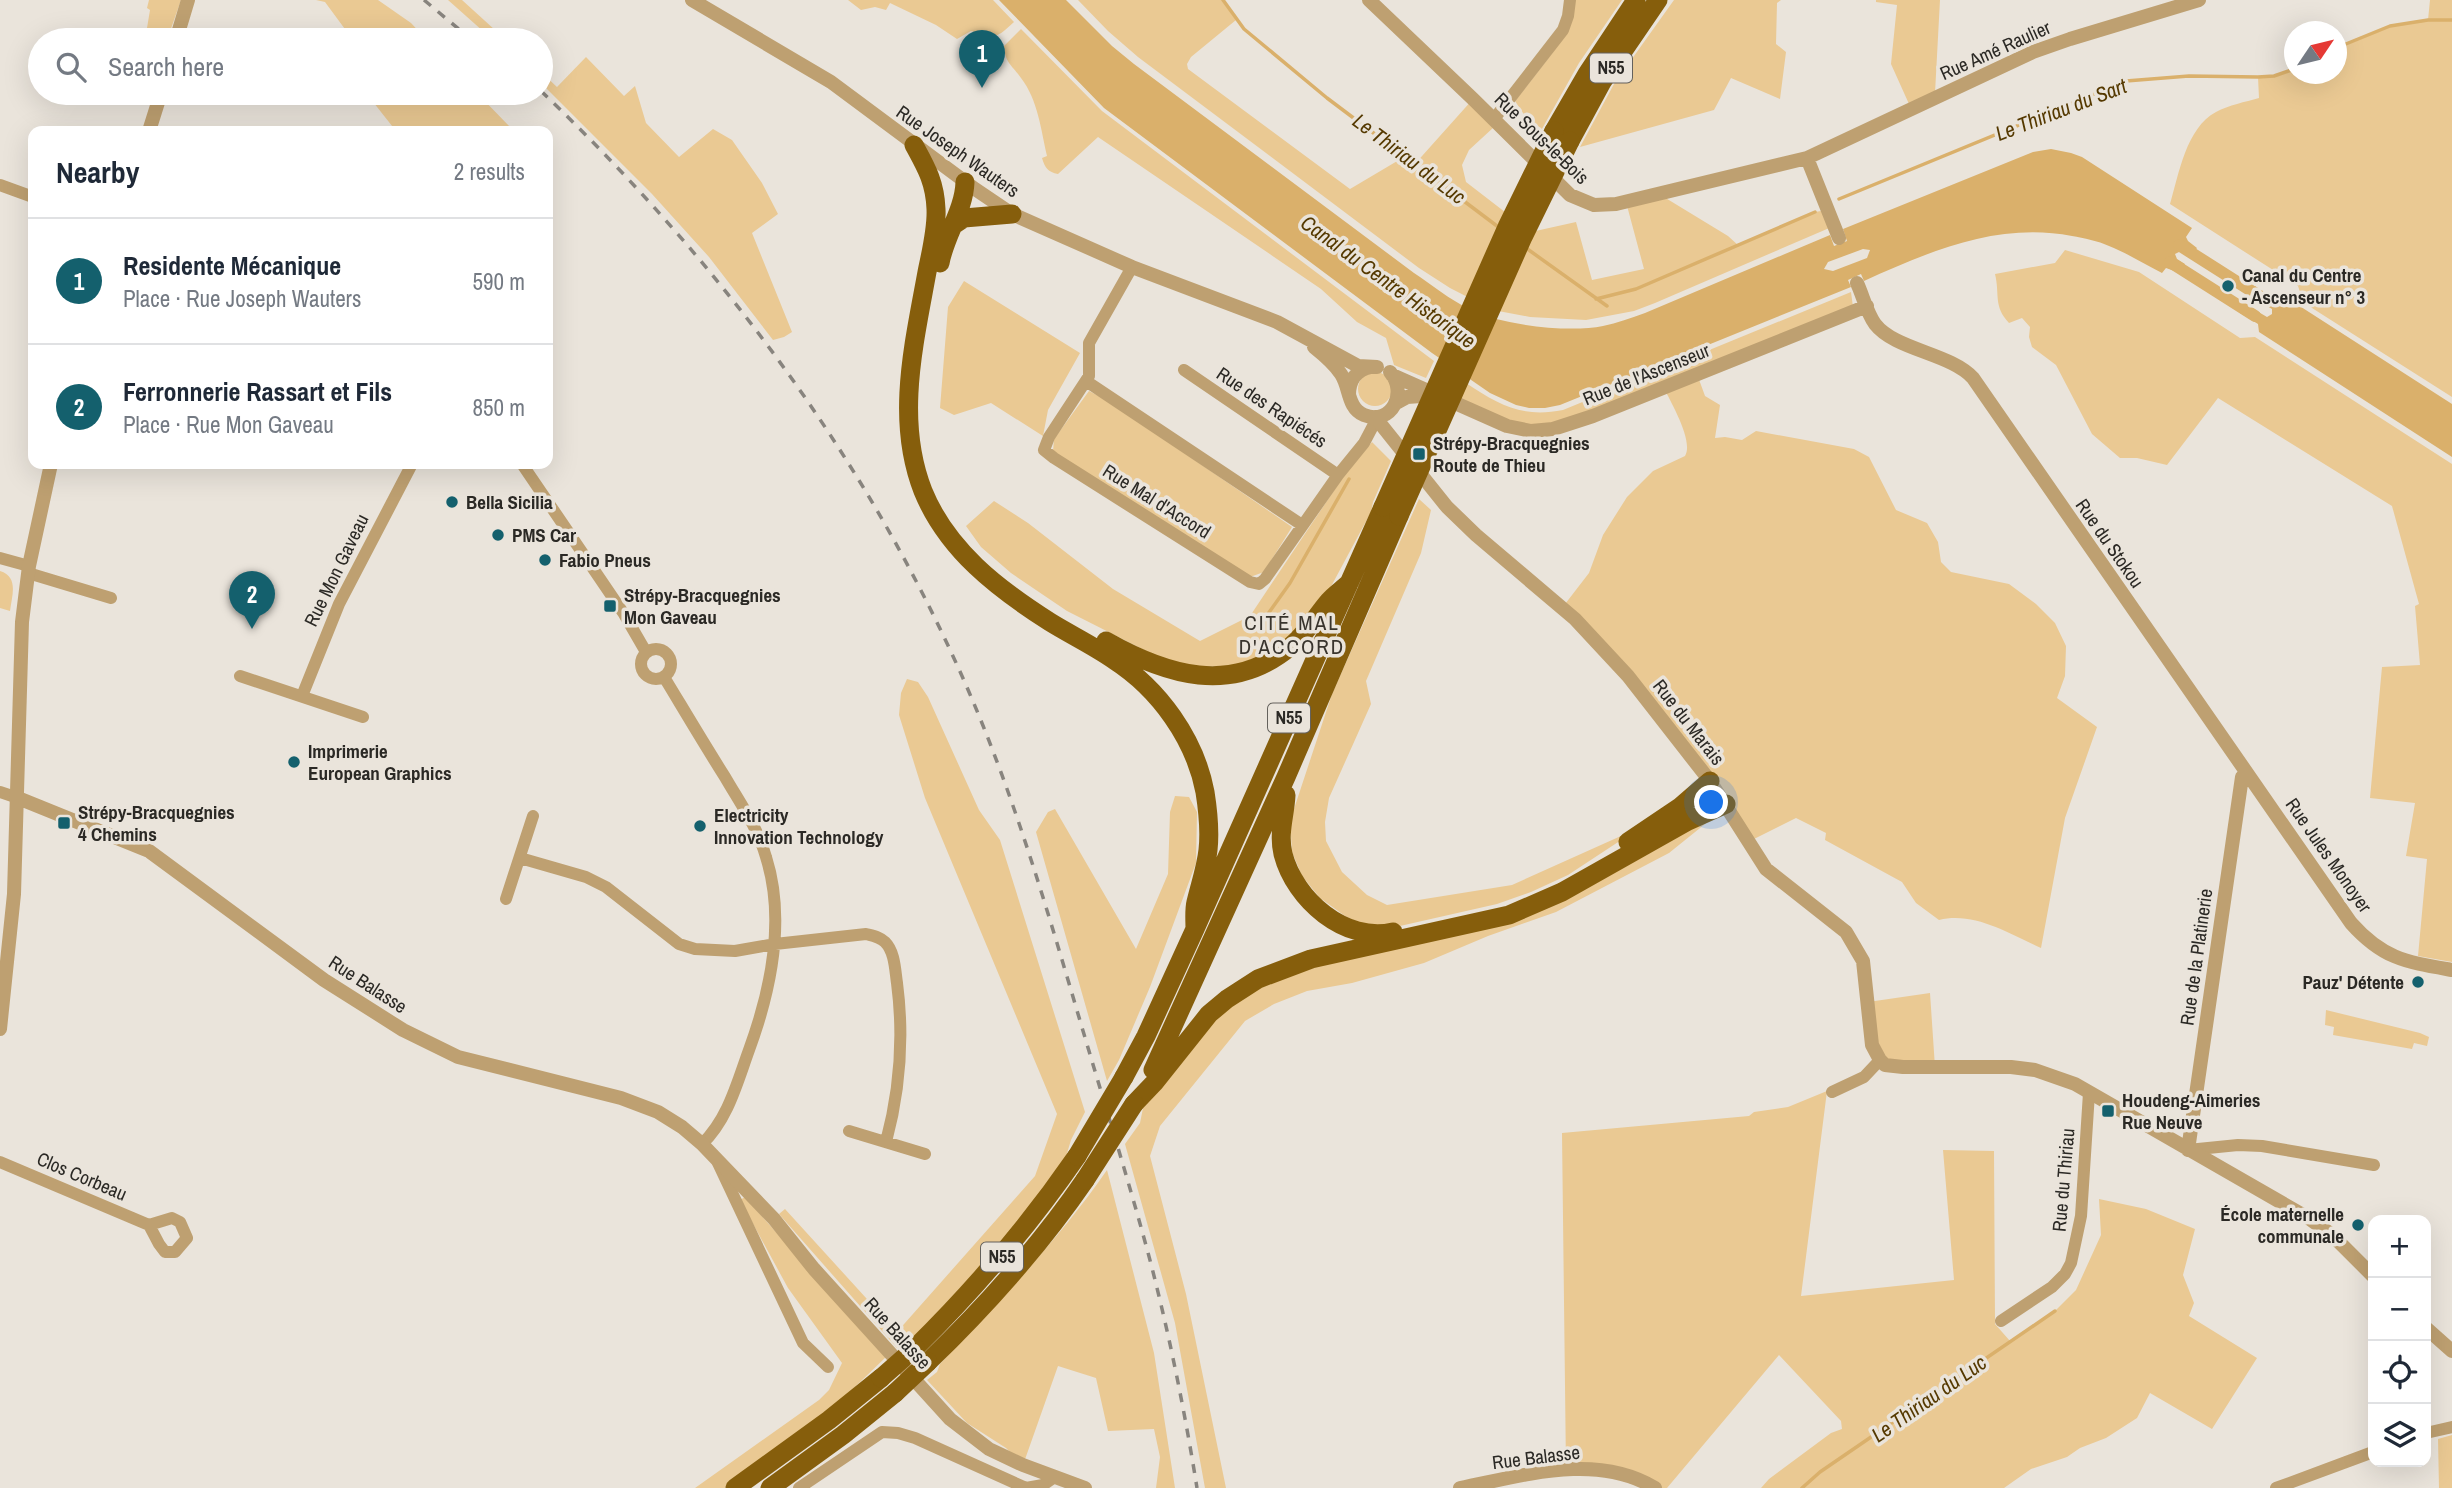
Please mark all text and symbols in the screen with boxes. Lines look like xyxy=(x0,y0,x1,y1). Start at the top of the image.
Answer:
street label: Rue Amé Raulier xyxy=(1936,14,2055,86)
north arrow xyxy=(2284,21,2347,84)
search box xyxy=(28,28,553,105)
pin: 1 xyxy=(959,30,1005,88)
icon: search xyxy=(52,48,90,86)
text: Search here xyxy=(108,49,224,84)
road number: N55 xyxy=(1590,54,1632,82)
water label: Le Thiriau du Sart xyxy=(1991,71,2132,148)
street label: Rue Sous-le-Bois xyxy=(1489,86,1595,190)
street label: Rue Joseph Wauters xyxy=(891,99,1025,203)
water label: Le Thiriau du Luc xyxy=(1347,107,1472,211)
text: Nearby xyxy=(56,152,139,192)
text: 2 results xyxy=(454,156,525,187)
water label: Canal du Centre Historique xyxy=(1295,208,1482,355)
text: Residente Mécanique xyxy=(123,248,341,283)
place label: Canal du Centre - Ascenseur n° 3 xyxy=(2242,262,2365,310)
text: 1 xyxy=(74,266,84,297)
text: 590 m xyxy=(473,266,525,297)
marker: Canal du Centre - Ascenseur n° 3 xyxy=(2220,278,2236,294)
text: Place · Rue Joseph Wauters xyxy=(123,283,361,314)
street label: Rue de l'Ascenseur xyxy=(1579,336,1714,411)
street label: Rue des Rapiécés xyxy=(1212,360,1333,454)
text: Ferronnerie Rassart et Fils xyxy=(123,374,392,409)
text: 2 xyxy=(74,392,84,423)
text: 850 m xyxy=(473,392,525,423)
text: Place · Rue Mon Gaveau xyxy=(123,409,334,440)
place label: Strépy-Bracquegnies Route de Thieu xyxy=(1433,430,1590,478)
marker: Strépy-Bracquegnies Route de Thieu xyxy=(1411,446,1427,462)
street label: Rue Mal d'Accord xyxy=(1098,458,1216,544)
place label: Bella Sicilia xyxy=(466,489,553,515)
street label: Rue du Stokou xyxy=(2070,493,2150,593)
marker: Bella Sicilia xyxy=(444,494,460,510)
street label: Rue Mon Gaveau xyxy=(298,509,374,631)
place label: PMS Car xyxy=(512,522,576,548)
marker: PMS Car xyxy=(490,527,506,543)
place label: Fabio Pneus xyxy=(559,547,651,573)
marker: Fabio Pneus xyxy=(537,552,553,568)
pin: 2 xyxy=(229,571,275,629)
place label: Strépy-Bracquegnies Mon Gaveau xyxy=(624,582,781,630)
marker: Strépy-Bracquegnies Mon Gaveau xyxy=(602,598,618,614)
district label: CITÉ MAL D'ACCORD xyxy=(1239,608,1345,661)
street label: Rue du Marais xyxy=(1647,674,1731,770)
road number: N55 xyxy=(1268,704,1310,732)
place label: Imprimerie European Graphics xyxy=(308,738,452,786)
marker: Imprimerie European Graphics xyxy=(286,754,302,770)
your location xyxy=(1694,785,1728,819)
street label: Rue Jules Monoyer xyxy=(2280,793,2379,918)
place label: Strépy-Bracquegnies 4 Chemins xyxy=(78,799,235,847)
place label: Electricity Innovation Technology xyxy=(714,802,884,850)
marker: Strépy-Bracquegnies 4 Chemins xyxy=(56,815,72,831)
marker: Electricity Innovation Technology xyxy=(692,818,708,834)
street label: Rue de la Platinerie xyxy=(2174,887,2218,1027)
street label: Rue Balasse xyxy=(324,949,412,1019)
place label: Pauz' Détente xyxy=(2302,969,2404,995)
marker: Pauz' Détente xyxy=(2410,974,2426,990)
place label: Houdeng-Aimeries Rue Neuve xyxy=(2122,1087,2261,1135)
marker: Houdeng-Aimeries Rue Neuve xyxy=(2100,1103,2116,1119)
street label: Rue du Thiriau xyxy=(2046,1127,2080,1233)
street label: Clos Corbeau xyxy=(33,1145,131,1207)
place label: École maternelle communale xyxy=(2220,1201,2344,1249)
map controls xyxy=(2368,1215,2431,1467)
button: + xyxy=(2368,1215,2431,1278)
marker: École maternelle communale xyxy=(2350,1217,2366,1233)
road number: N55 xyxy=(981,1242,1023,1272)
button: − xyxy=(2368,1278,2431,1341)
street label: Rue Balasse xyxy=(859,1291,937,1375)
button: locate xyxy=(2368,1341,2431,1404)
water label: Le Thiriau du Luc xyxy=(1865,1348,1992,1449)
button: layers xyxy=(2368,1404,2431,1467)
street label: Rue Balasse xyxy=(1491,1439,1581,1475)

